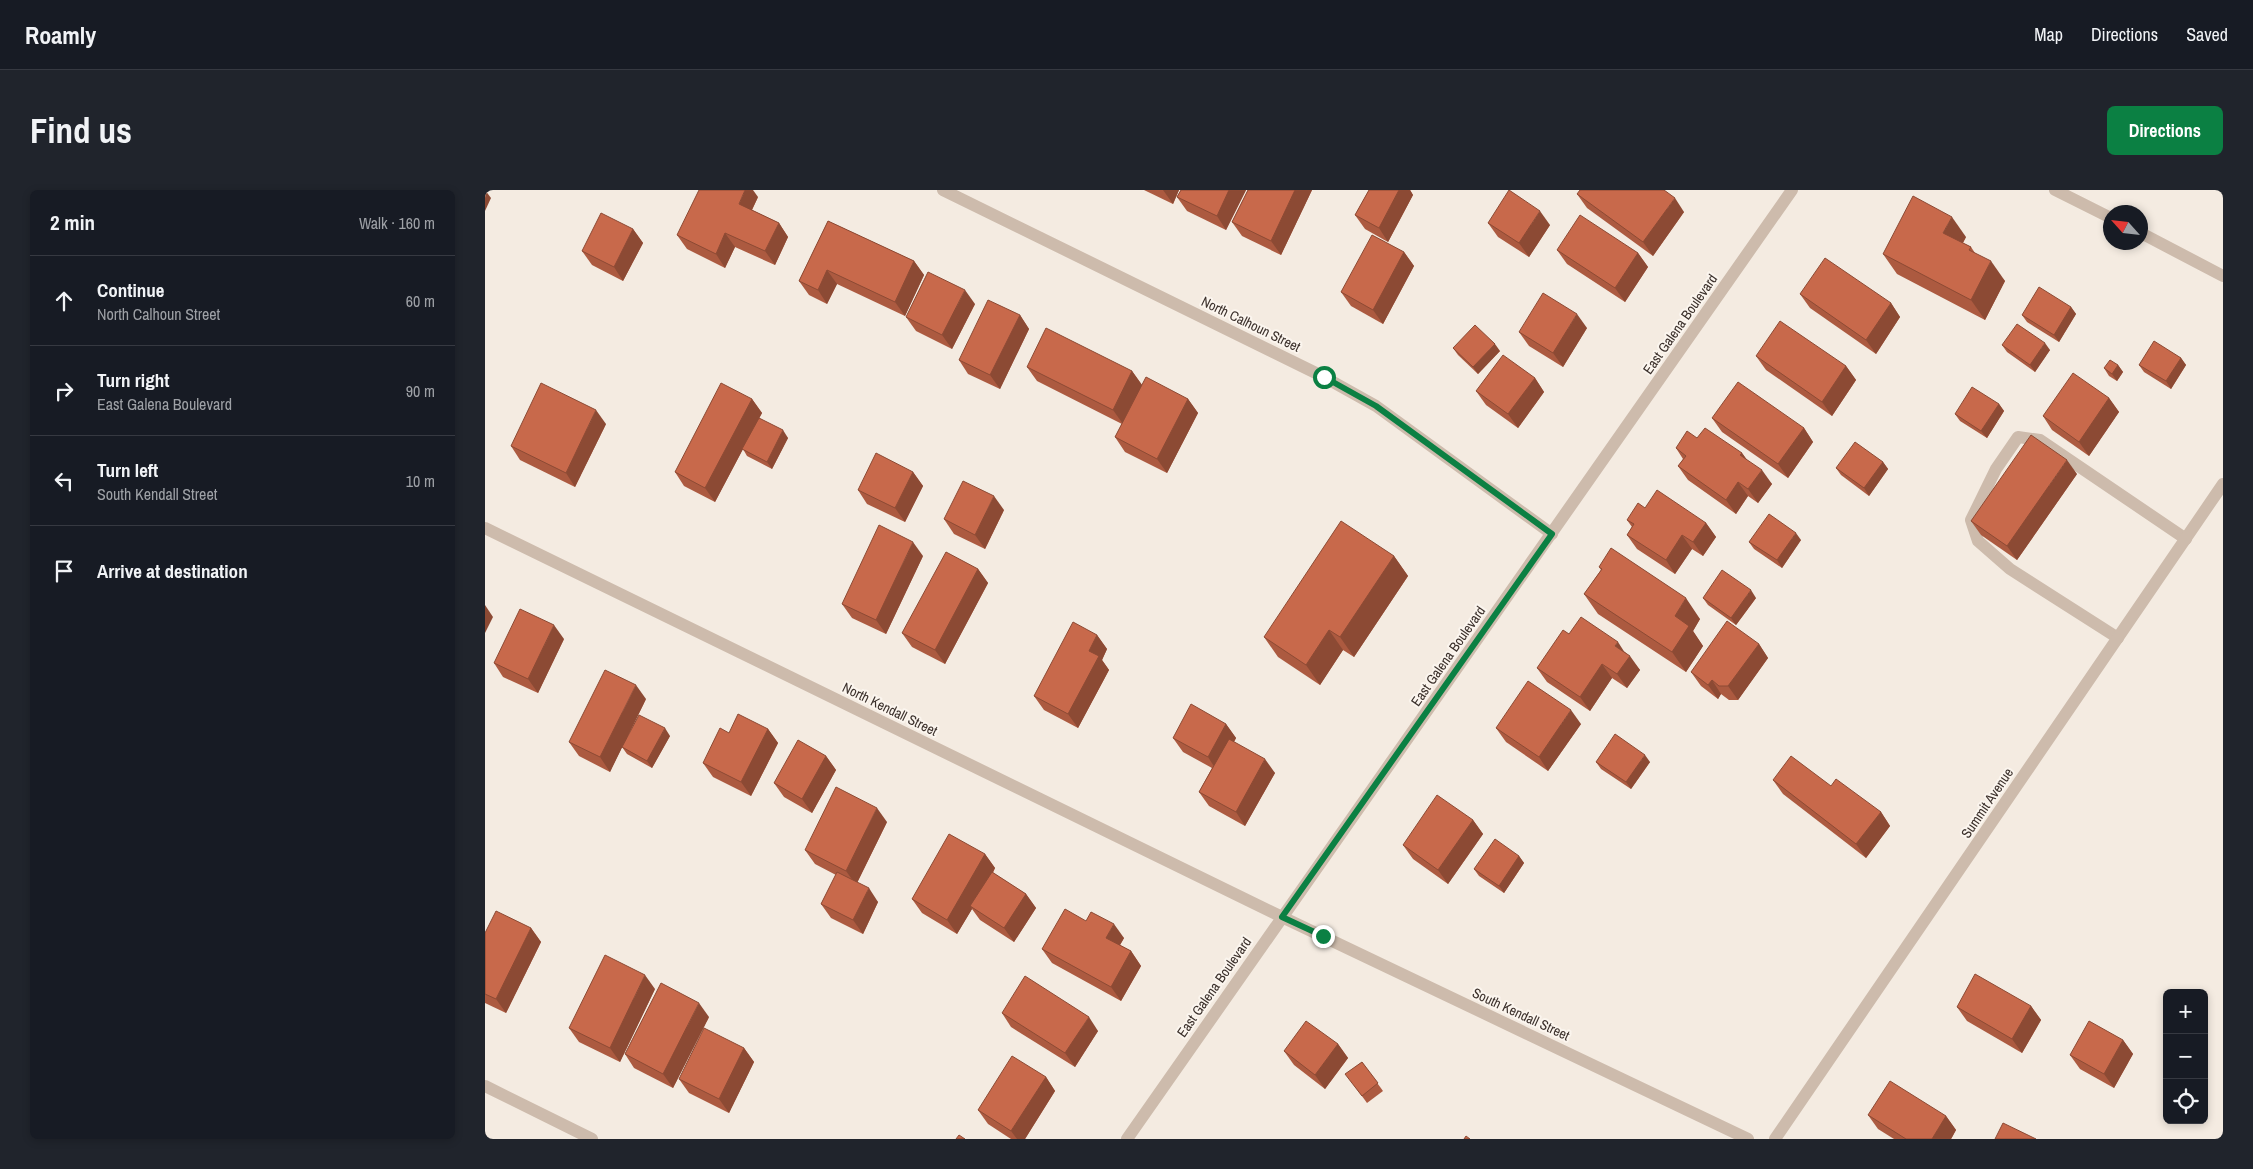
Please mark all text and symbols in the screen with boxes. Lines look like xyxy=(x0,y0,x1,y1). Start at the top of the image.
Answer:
text: Roamly xyxy=(25,19,96,51)
text: Map xyxy=(2034,22,2063,47)
text: Directions xyxy=(2091,22,2158,47)
text: Saved xyxy=(2186,22,2228,47)
button: Directions xyxy=(2107,106,2223,155)
text: Find us xyxy=(30,107,132,154)
north arrow xyxy=(2103,205,2148,250)
text: 2 min xyxy=(50,208,95,237)
text: Walk · 160 m xyxy=(359,212,435,234)
street label: East Galena Boulevard xyxy=(1639,270,1721,378)
text: Continue xyxy=(97,277,165,303)
icon: ahead xyxy=(50,287,78,315)
text: 60 m xyxy=(406,290,435,312)
street label: North Calhoun Street xyxy=(1199,292,1303,356)
text: North Calhoun Street xyxy=(97,303,220,325)
route start xyxy=(1313,366,1336,389)
text: Turn right xyxy=(97,367,169,393)
icon: right xyxy=(50,377,78,405)
text: 90 m xyxy=(406,380,435,402)
text: East Galena Boulevard xyxy=(97,393,232,415)
text: Turn left xyxy=(97,457,158,483)
icon: left xyxy=(50,467,78,495)
text: 10 m xyxy=(406,470,435,492)
text: South Kendall Street xyxy=(97,483,217,505)
icon: arrive xyxy=(50,557,78,585)
text: Arrive at destination xyxy=(97,558,248,584)
street label: East Galena Boulevard xyxy=(1407,602,1489,710)
street label: North Kendall Street xyxy=(840,678,940,740)
street label: Summit Avenue xyxy=(1957,764,2017,842)
route end xyxy=(1312,925,1335,948)
street label: East Galena Boulevard xyxy=(1173,933,1255,1041)
street label: South Kendall Street xyxy=(1469,984,1573,1044)
map controls xyxy=(2163,989,2208,1124)
button: + xyxy=(2163,989,2208,1034)
button: − xyxy=(2163,1034,2208,1079)
button: locate xyxy=(2163,1079,2208,1124)

